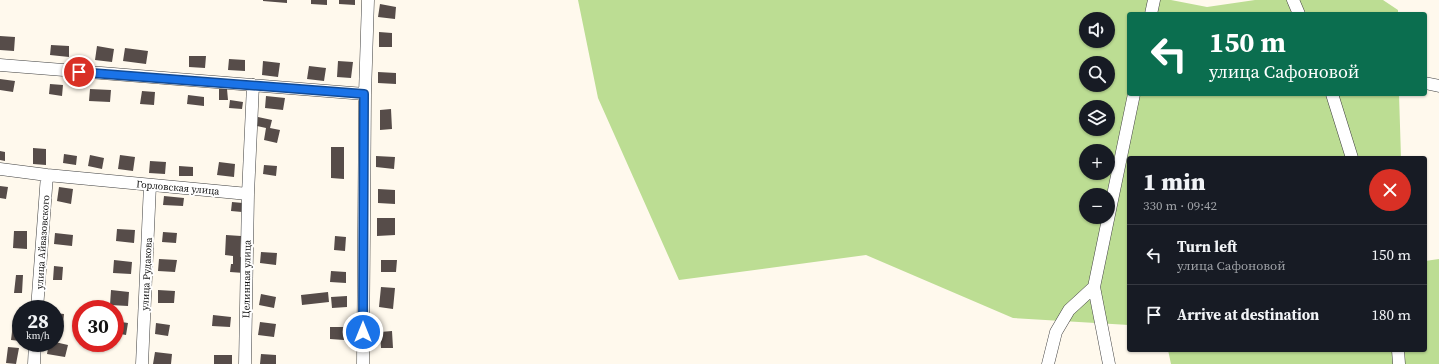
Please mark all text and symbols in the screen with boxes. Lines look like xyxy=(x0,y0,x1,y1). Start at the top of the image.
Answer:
map controls xyxy=(1079,12,1115,224)
button: sound xyxy=(1079,12,1115,48)
text: 150 m xyxy=(1209,23,1286,61)
icon: left xyxy=(1143,28,1195,80)
pin xyxy=(62,55,96,89)
button: search xyxy=(1079,56,1115,92)
text: улица Сафоновой xyxy=(1209,59,1359,84)
icon: arrive xyxy=(68,61,90,83)
button: layers xyxy=(1079,100,1115,136)
button: + xyxy=(1079,144,1115,180)
text: 1 min xyxy=(1143,165,1206,198)
button: close xyxy=(1369,169,1411,211)
street label: Горловская улица xyxy=(136,177,221,198)
button: − xyxy=(1079,188,1115,224)
street label: улица Айвазовского xyxy=(33,194,52,290)
text: 330 m · 09:42 xyxy=(1143,197,1217,214)
street label: улица Рудакова xyxy=(138,236,155,311)
text: Turn left xyxy=(1177,236,1237,257)
street label: Целинная улица xyxy=(239,239,254,318)
icon: left xyxy=(1143,244,1165,266)
text: 150 m xyxy=(1371,244,1411,265)
text: улица Сафоновой xyxy=(1177,257,1286,274)
speed limit sign: 30 xyxy=(72,300,124,352)
icon: arrive xyxy=(1143,304,1165,326)
text: Arrive at destination xyxy=(1177,304,1319,325)
text: 180 m xyxy=(1371,304,1411,325)
text: 28 xyxy=(27,307,49,335)
position arrow xyxy=(342,311,384,353)
text: km/h xyxy=(26,329,50,342)

